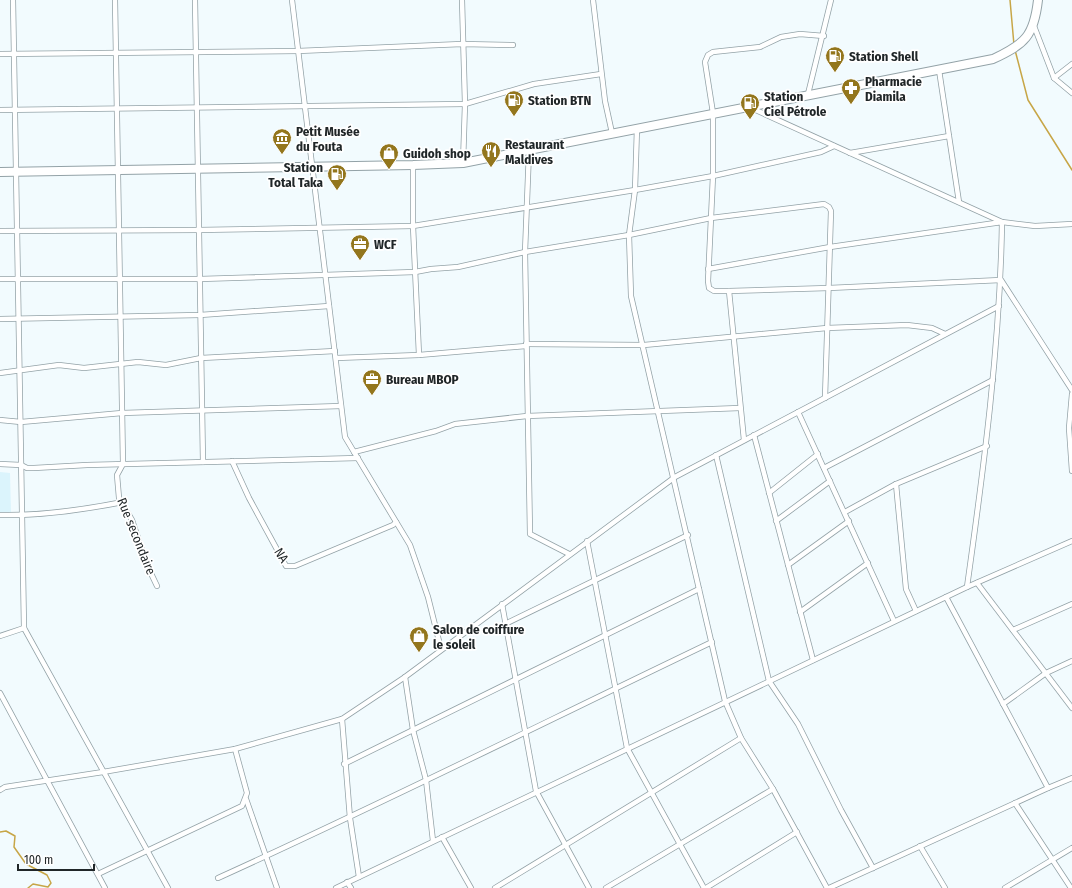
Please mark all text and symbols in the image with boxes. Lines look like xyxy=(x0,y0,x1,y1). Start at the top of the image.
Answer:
fuel station icon: Station Shell xyxy=(824,45,846,73)
place label: Station Shell xyxy=(849,49,919,64)
place label: Pharmacie Diamila xyxy=(865,74,922,104)
pharmacy icon: Pharmacie Diamila xyxy=(840,77,862,105)
fuel station icon: Station BTN xyxy=(503,89,525,117)
place label: Station Ciel Pétrole xyxy=(764,89,827,119)
fuel station icon: Station Ciel Pétrole xyxy=(739,92,761,120)
place label: Station BTN xyxy=(528,93,591,108)
place label: Petit Musée du Fouta xyxy=(296,124,360,154)
museum icon: Petit Musée du Fouta xyxy=(271,127,293,155)
place label: Restaurant Maldives xyxy=(505,137,565,167)
restaurant icon: Restaurant Maldives xyxy=(480,140,502,168)
shop icon: Guidoh shop xyxy=(378,142,400,170)
place label: Guidoh shop xyxy=(403,146,471,161)
place label: Station Total Taka xyxy=(268,160,324,190)
fuel station icon: Station Total Taka xyxy=(326,163,348,191)
office icon: WCF xyxy=(349,233,371,261)
place label: WCF xyxy=(374,237,397,252)
office icon: Bureau MBOP xyxy=(361,368,383,396)
place label: Bureau MBOP xyxy=(386,372,459,387)
street label: Rue secondaire xyxy=(114,496,159,577)
street label: NA xyxy=(271,545,292,566)
place label: Salon de coiffure le soleil xyxy=(433,622,525,652)
shop icon: Salon de coiffure le soleil xyxy=(408,625,430,653)
scale bar xyxy=(18,846,94,872)
text: 100 m xyxy=(24,853,53,867)

